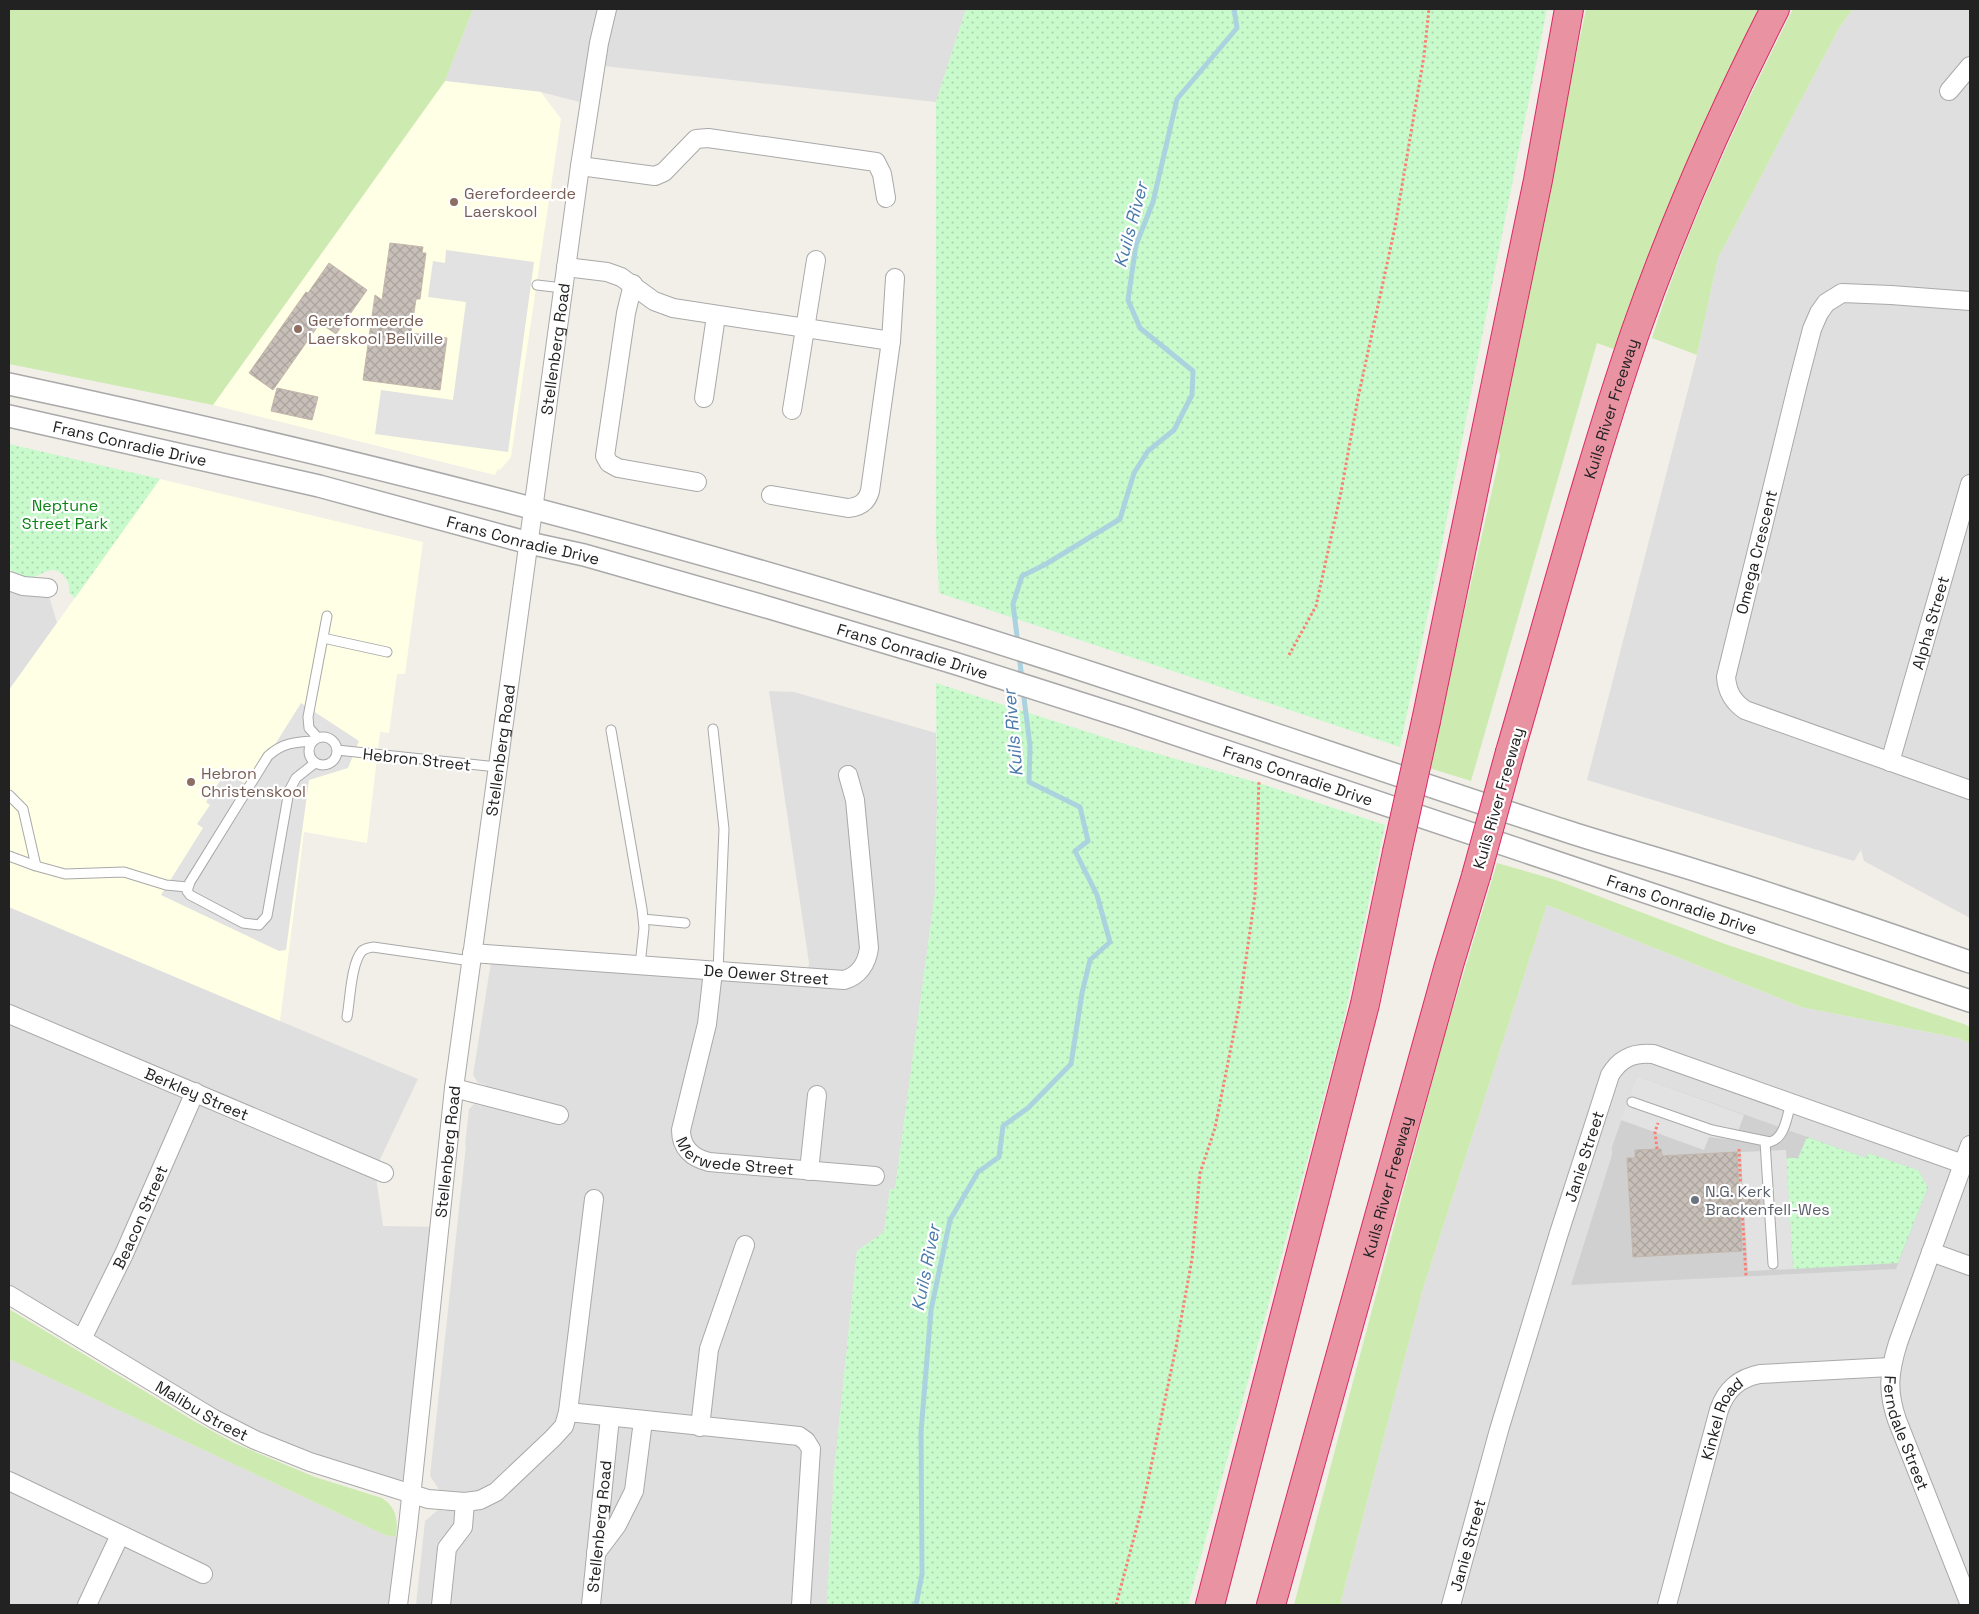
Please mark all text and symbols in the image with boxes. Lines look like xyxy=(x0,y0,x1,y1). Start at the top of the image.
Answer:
water label: Kuils River xyxy=(1108,178,1153,270)
place label: Gerefordeerde Laerskool xyxy=(464,183,576,222)
marker: Gerefordeerde Laerskool xyxy=(448,196,460,208)
street label: Stellenberg Road xyxy=(536,282,575,416)
place label: Gereformeerde Laerskool Bellville xyxy=(308,310,443,349)
marker: Gereformeerde Laerskool Bellville xyxy=(292,323,304,335)
street label: Kuils River Freeway xyxy=(1579,336,1643,482)
street label: Frans Conradie Drive xyxy=(51,416,209,471)
street label: Omega Crescent xyxy=(1731,488,1782,616)
park label: Neptune Street Park xyxy=(22,495,109,534)
street label: Frans Conradie Drive xyxy=(444,511,602,570)
street label: Alpha Street xyxy=(1907,574,1954,672)
street label: Frans Conradie Drive xyxy=(834,619,991,684)
street label: Stellenberg Road xyxy=(481,683,520,817)
water label: Kuils River xyxy=(997,686,1028,778)
street label: Kuils River Freeway xyxy=(1468,725,1529,871)
street label: Frans Conradie Drive xyxy=(1220,741,1376,811)
street label: Hebron Street xyxy=(362,743,472,776)
place label: Hebron Christenskool xyxy=(201,763,306,802)
marker: Hebron Christenskool xyxy=(185,776,197,788)
street label: Frans Conradie Drive xyxy=(1604,870,1759,940)
street label: De Oewer Street xyxy=(703,960,830,990)
street label: Berkley Street xyxy=(141,1063,252,1125)
street label: Stellenberg Road xyxy=(430,1085,465,1219)
street label: Janie Street xyxy=(1560,1108,1609,1205)
street label: Kuils River Freeway xyxy=(1358,1114,1418,1260)
street label: Merwede Street xyxy=(671,1133,795,1180)
street label: Beacon Street xyxy=(108,1162,173,1273)
place label: N.G. Kerk Brackenfell-Wes xyxy=(1705,1181,1830,1220)
marker: N.G. Kerk Brackenfell-Wes xyxy=(1689,1194,1701,1206)
water label: Kuils River xyxy=(906,1221,946,1313)
street label: Kinkel Road xyxy=(1696,1373,1747,1462)
street label: Ferndale Street xyxy=(1879,1375,1934,1493)
street label: Malibu Street xyxy=(151,1376,252,1446)
street label: Stellenberg Road xyxy=(582,1459,617,1594)
street label: Janie Street xyxy=(1445,1497,1491,1594)

